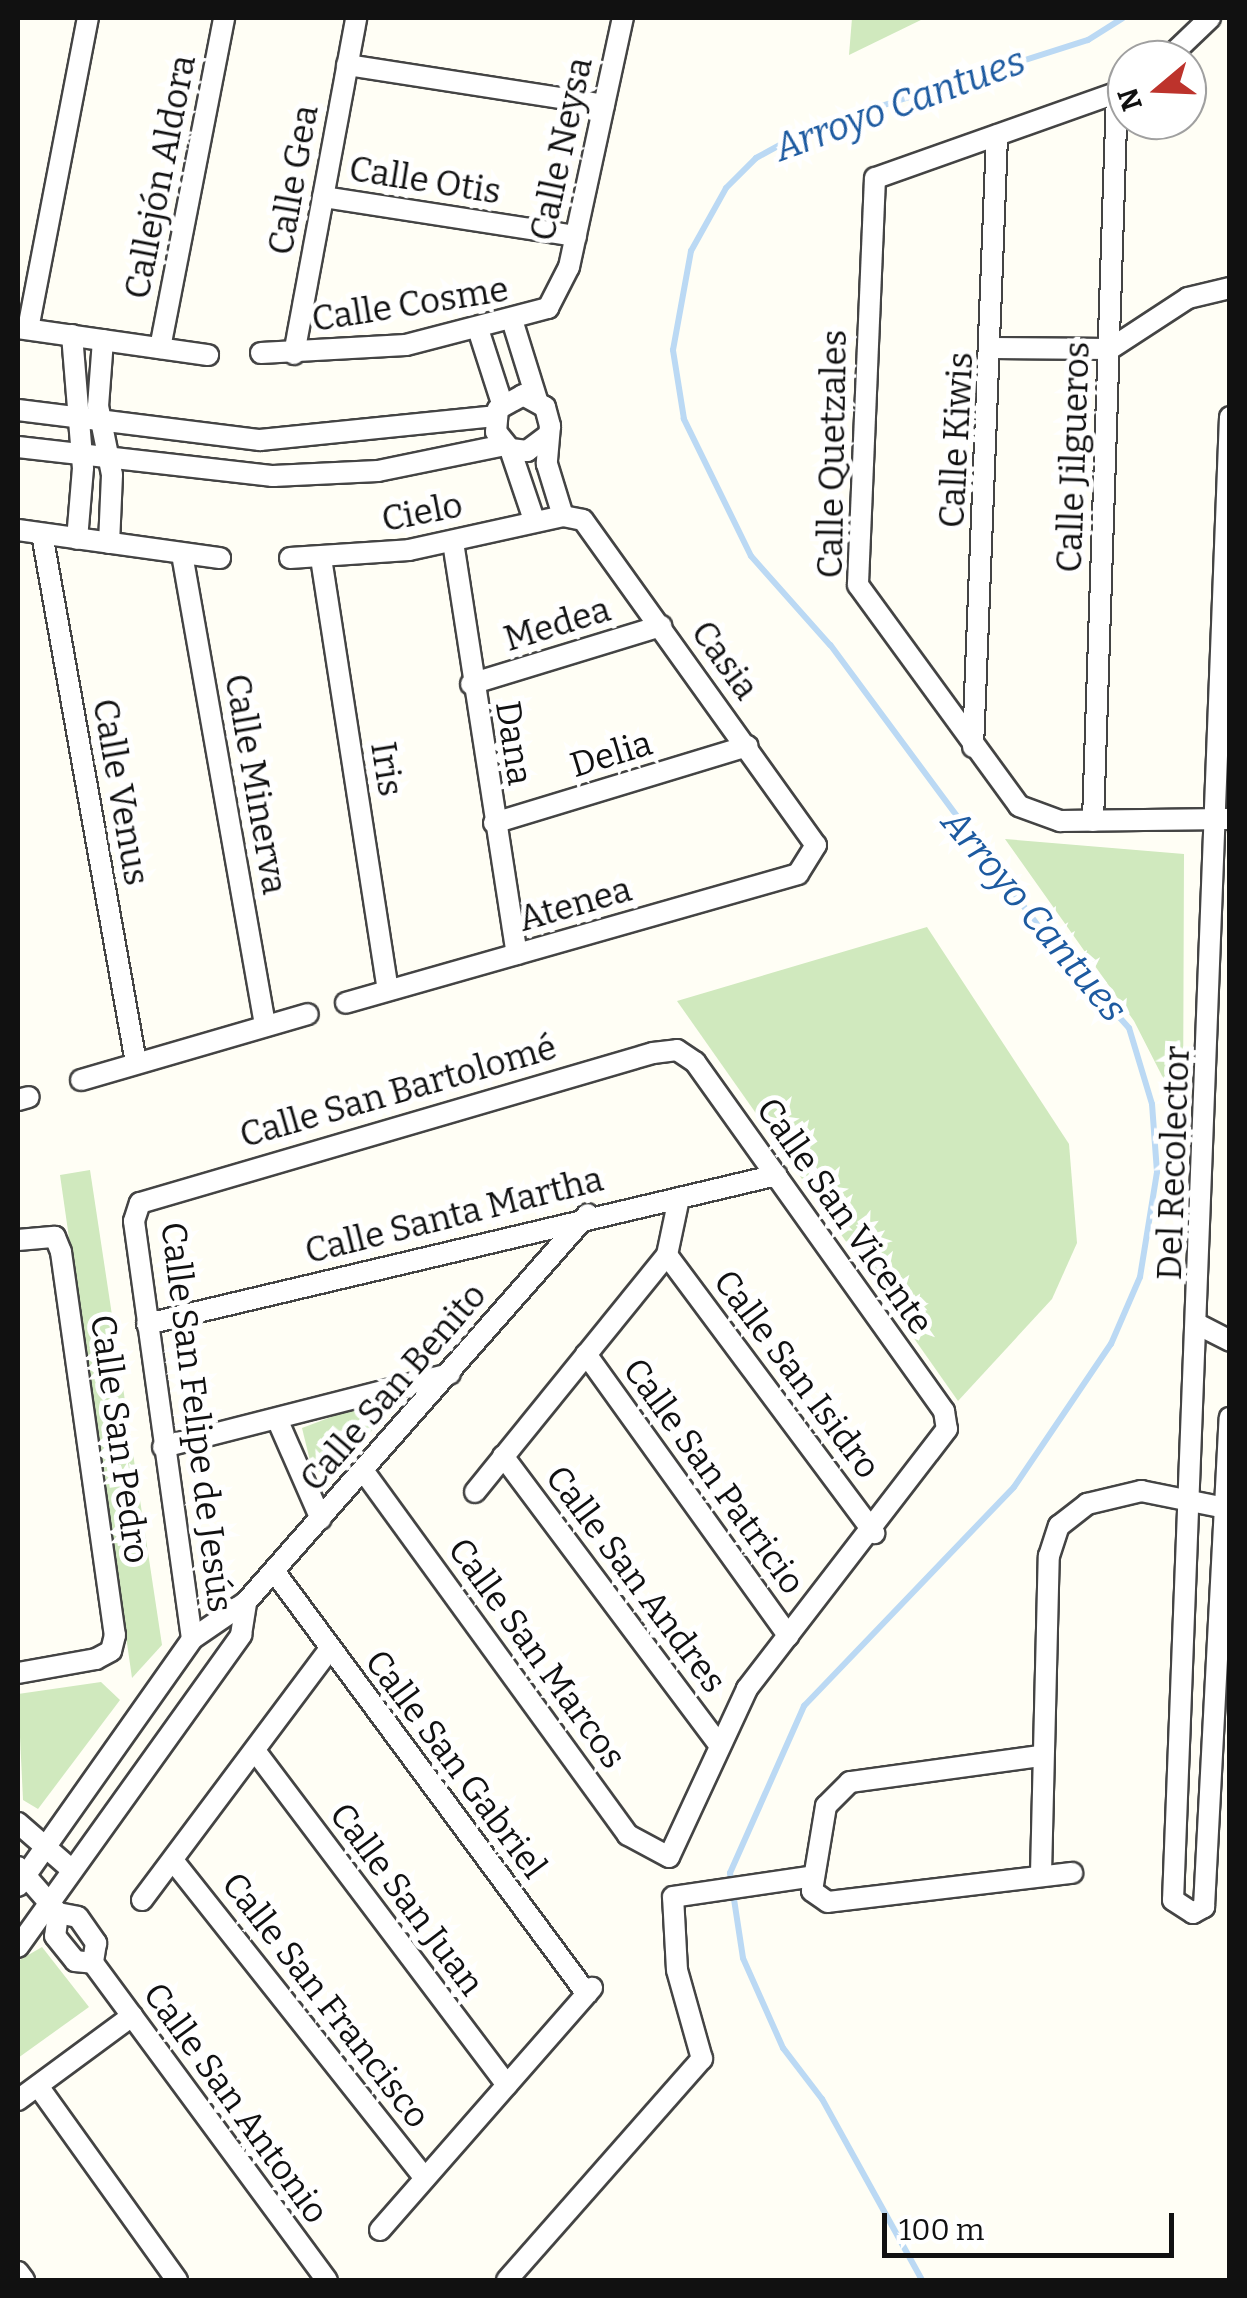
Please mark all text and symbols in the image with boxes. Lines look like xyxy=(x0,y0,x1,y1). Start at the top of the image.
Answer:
water label: Arroyo Cantues xyxy=(769,39,1031,171)
north arrow xyxy=(1107,40,1207,140)
street label: Callejón Aldora xyxy=(116,52,204,302)
street label: Calle Neysa xyxy=(521,53,601,245)
text: N xyxy=(1111,84,1149,115)
street label: Calle Gea xyxy=(259,102,327,258)
street label: Calle Otis xyxy=(346,147,504,213)
street label: Calle Cosme xyxy=(309,268,511,340)
street label: Calle Quetzales xyxy=(809,329,855,579)
street label: Calle Jilgueros xyxy=(1048,341,1098,573)
street label: Calle Kiwis xyxy=(930,351,982,529)
street label: Cielo xyxy=(378,484,466,540)
street label: Medea xyxy=(499,588,615,660)
street label: Casia xyxy=(682,613,768,707)
street label: Calle Minerva xyxy=(216,671,296,897)
street label: Calle Venus xyxy=(84,695,158,889)
street label: Dana xyxy=(487,698,541,788)
street label: Delia xyxy=(565,722,657,786)
street label: Iris xyxy=(362,739,412,799)
water label: Arroyo Cantues xyxy=(932,801,1136,1031)
street label: Atenea xyxy=(514,868,636,940)
street label: Calle San Bartolomé xyxy=(235,1026,561,1156)
street label: Del Recolector xyxy=(1148,1045,1198,1281)
street label: Calle San Vicente xyxy=(748,1090,942,1342)
street label: Calle Santa Martha xyxy=(301,1158,607,1272)
street label: Calle San Felipe de Jesús xyxy=(152,1219,242,1615)
street label: Calle San Isidro xyxy=(705,1261,889,1487)
street label: Calle San Benito xyxy=(291,1274,495,1500)
street label: Calle San Pedro xyxy=(82,1312,158,1566)
street label: Calle San Patricio xyxy=(614,1350,814,1602)
street label: Calle San Andres xyxy=(537,1457,735,1701)
street label: Calle San Marcos xyxy=(439,1530,635,1776)
street label: Calle San Gabriel xyxy=(356,1641,556,1887)
street label: Calle San Juan xyxy=(321,1795,493,2003)
street label: Calle San Francisco xyxy=(213,1864,439,2136)
street label: Calle San Antonio xyxy=(135,1975,337,2231)
scale bar xyxy=(887,2193,1180,2255)
text: 100 m xyxy=(899,2212,984,2248)

